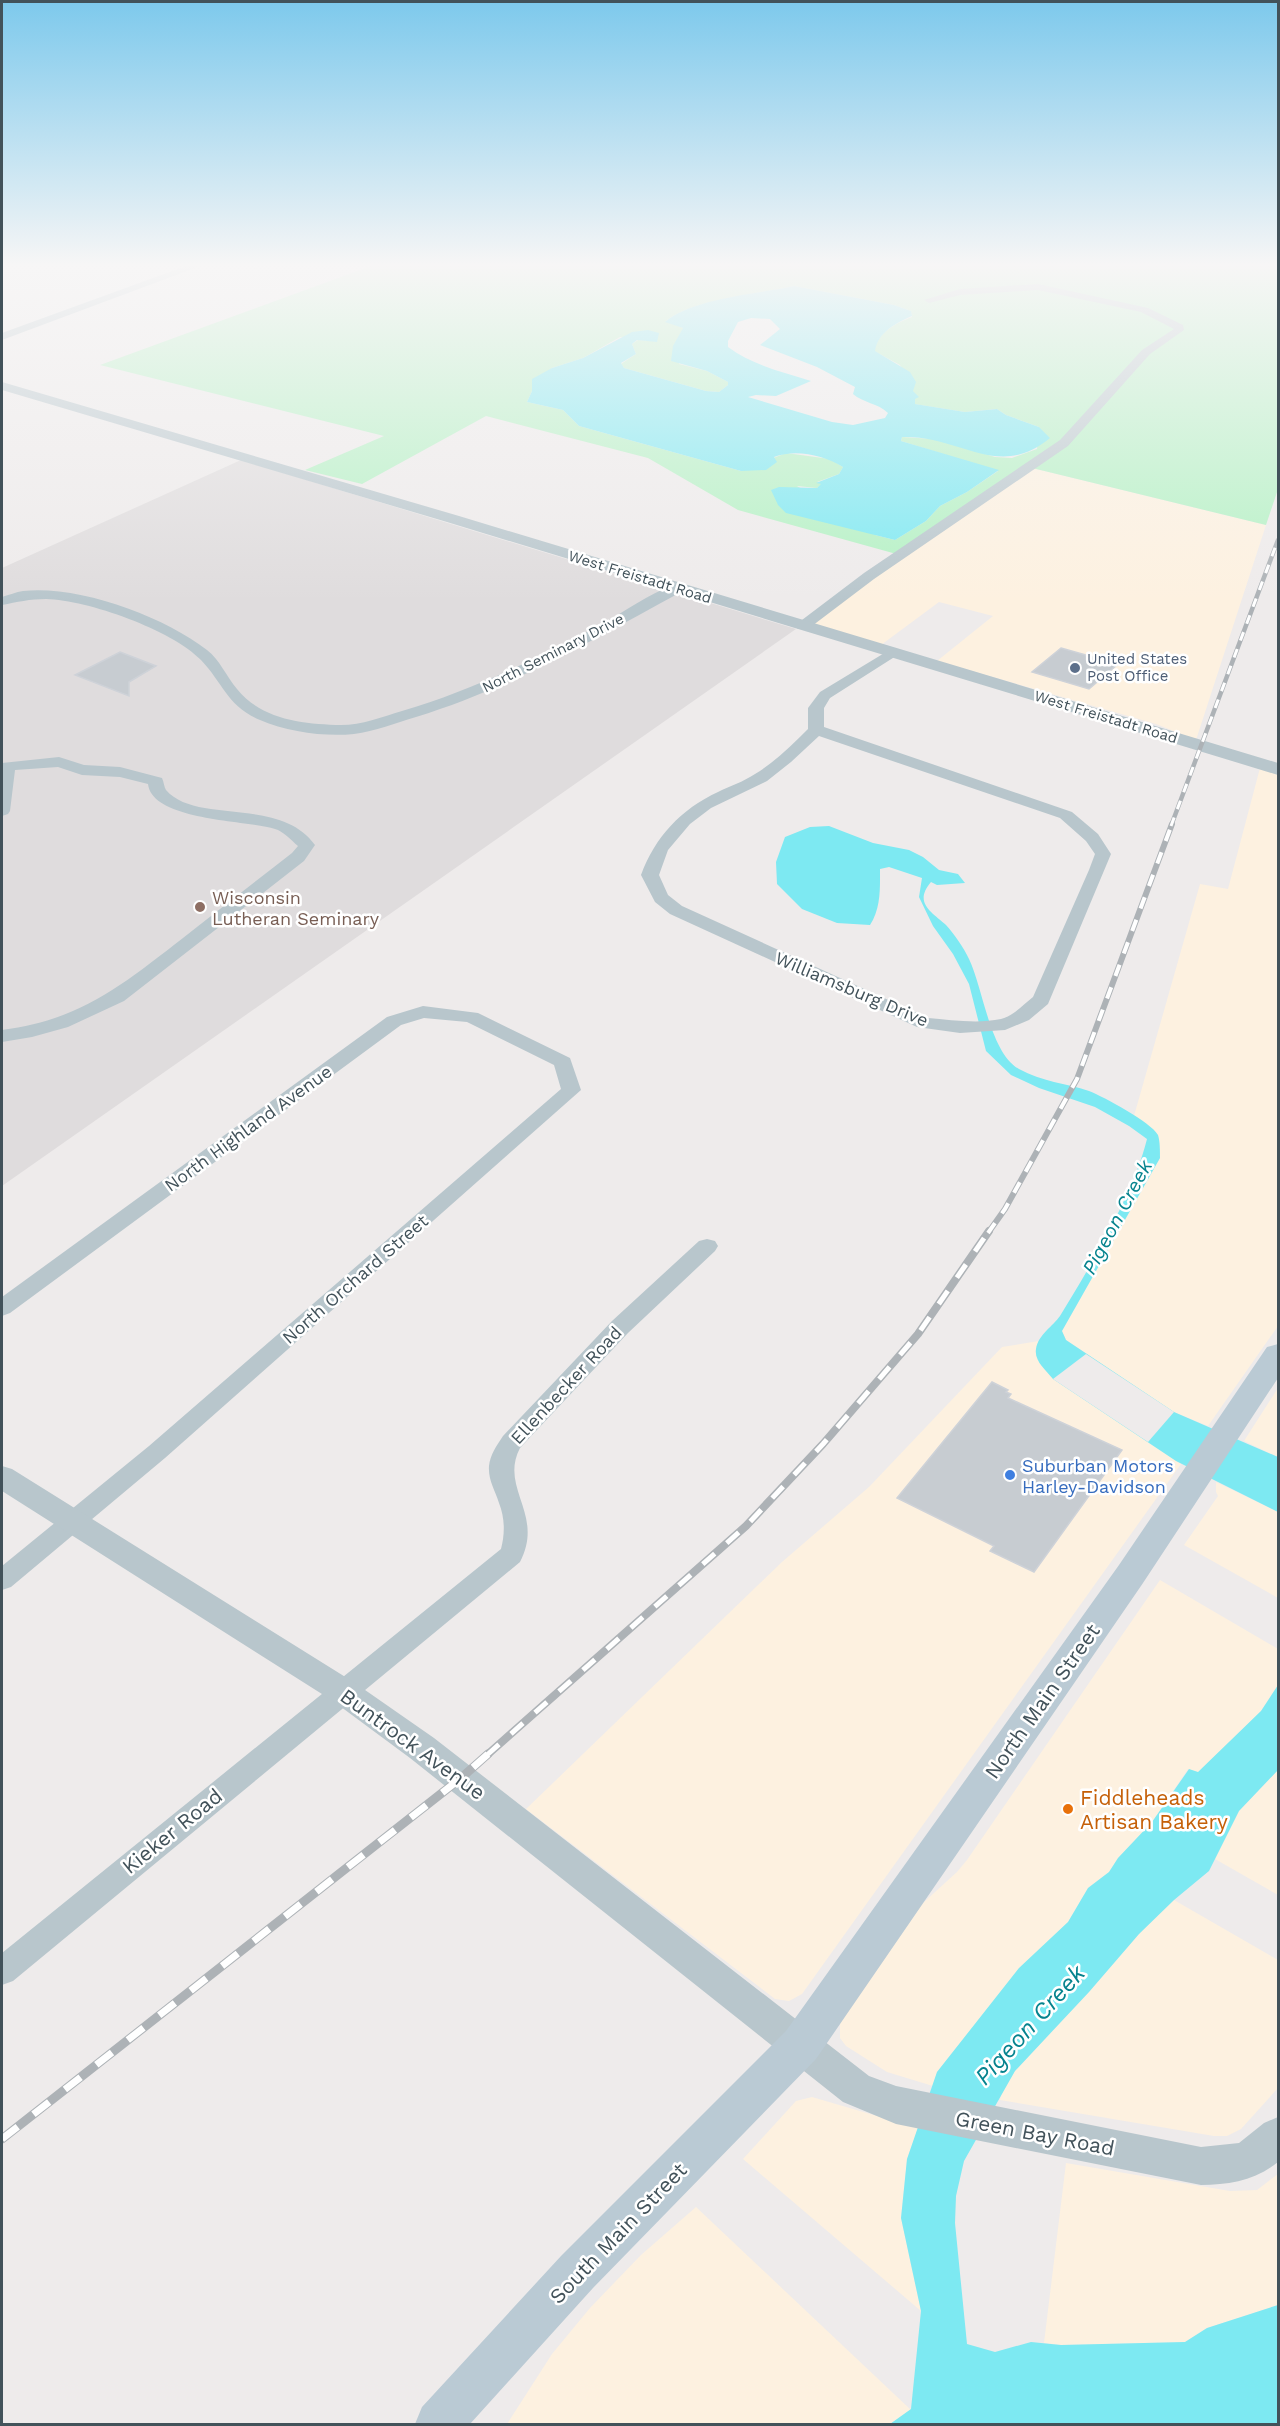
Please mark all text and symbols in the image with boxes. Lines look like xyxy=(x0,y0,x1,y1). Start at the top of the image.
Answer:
street label: West Freistadt Road xyxy=(566,547,714,607)
street label: North Seminary Drive xyxy=(479,609,627,697)
place label: United States Post Office xyxy=(1087,650,1187,685)
marker: United States Post Office xyxy=(1068,661,1082,675)
street label: West Freistadt Road xyxy=(1032,687,1180,747)
place label: Wisconsin Lutheran Seminary xyxy=(212,887,380,929)
marker: Wisconsin Lutheran Seminary xyxy=(193,900,207,914)
street label: Williamsburg Drive xyxy=(772,947,932,1031)
street label: North Highland Avenue xyxy=(160,1060,336,1196)
water label: Pigeon Creek xyxy=(1077,1155,1158,1278)
street label: North Orchard Street xyxy=(278,1210,432,1348)
street label: Ellenbecker Road xyxy=(506,1322,626,1448)
place label: Suburban Motors Harley-Davidson xyxy=(1022,1455,1174,1497)
marker: Suburban Motors Harley-Davidson xyxy=(1003,1468,1017,1482)
street label: North Main Street xyxy=(979,1619,1105,1783)
street label: Buntrock Avenue xyxy=(336,1683,490,1805)
street label: Kieker Road xyxy=(117,1783,227,1879)
place label: Fiddleheads Artisan Bakery xyxy=(1080,1785,1228,1834)
marker: Fiddleheads Artisan Bakery xyxy=(1061,1802,1075,1816)
water label: Pigeon Creek xyxy=(969,1959,1092,2091)
street label: Green Bay Road xyxy=(953,2105,1117,2161)
street label: South Main Street xyxy=(544,2157,692,2309)

